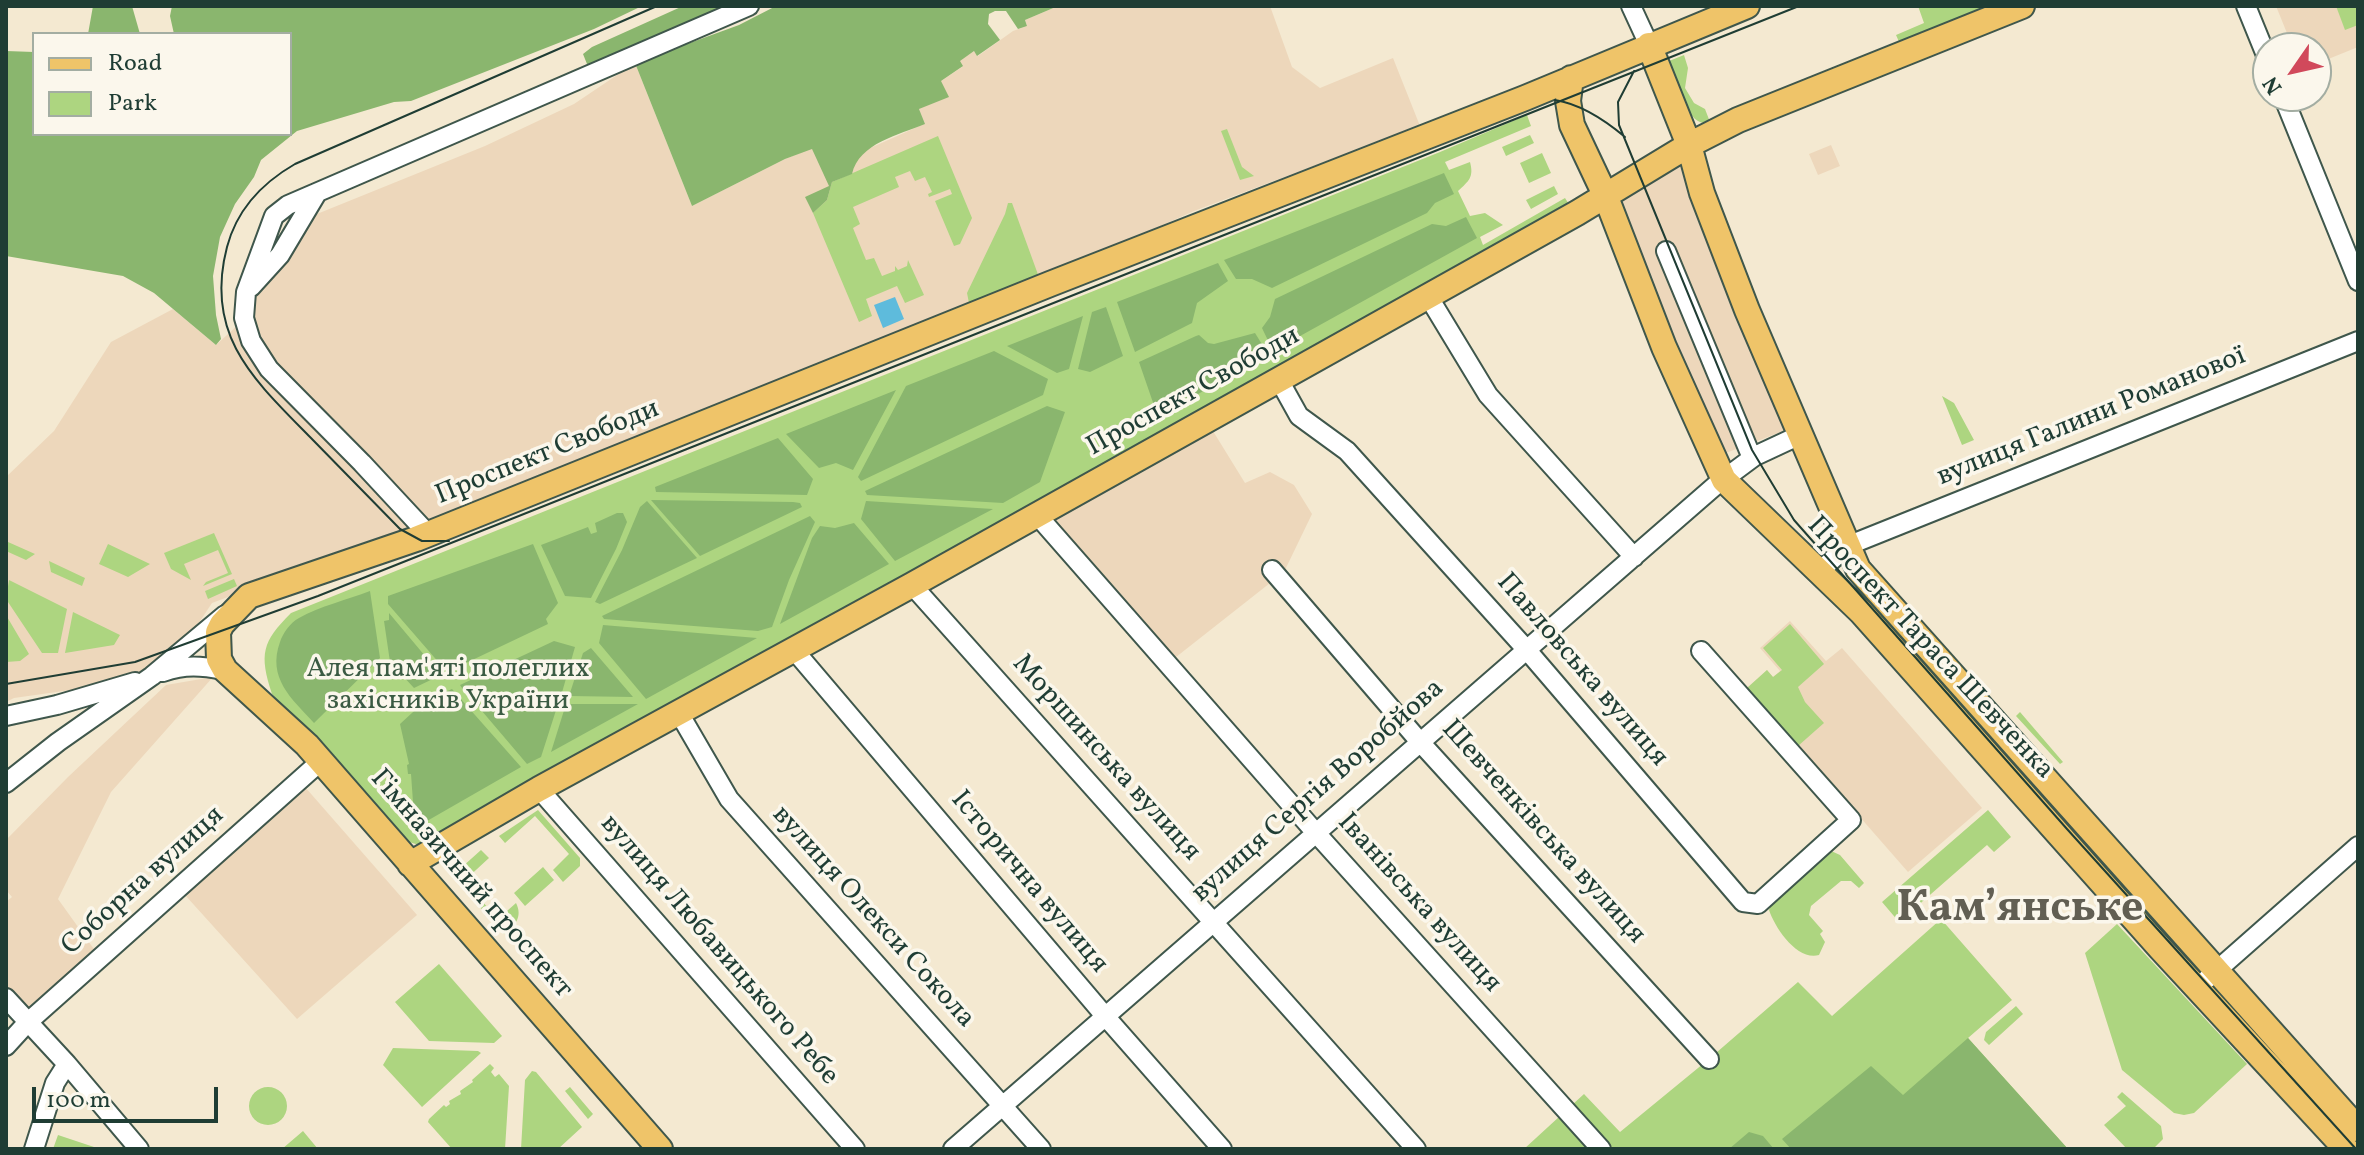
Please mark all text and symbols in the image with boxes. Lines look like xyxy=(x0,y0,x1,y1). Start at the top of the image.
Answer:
legend xyxy=(32,32,292,136)
north arrow xyxy=(2252,32,2332,112)
text: Road xyxy=(108,47,162,81)
text: N xyxy=(2256,69,2291,100)
text: Park xyxy=(108,87,157,121)
street label: Проспект Свободи xyxy=(1082,321,1306,465)
street label: вулиця Галини Романової xyxy=(1933,341,2251,495)
street label: Проспект Свободи xyxy=(431,394,665,514)
street label: Проспект Тараса Шевченка xyxy=(1798,511,2060,787)
street label: Павловська вулиця xyxy=(1488,567,1674,775)
street label: Моршинська вулиця xyxy=(1004,649,1206,869)
park label: Алея пам'яті полеглих захісників України xyxy=(306,654,590,720)
street label: вулиця Сергія Воробйова xyxy=(1186,673,1452,911)
street label: Шевченківська вулиця xyxy=(1432,714,1652,952)
street label: Гімназичний проспект xyxy=(361,764,579,1006)
street label: Історична вулиця xyxy=(942,785,1114,981)
street label: Соборна вулиця xyxy=(56,800,232,964)
street label: вулиця Олекси Сокола xyxy=(763,800,981,1036)
street label: Іванівська вулиця xyxy=(1329,807,1507,1001)
street label: вулиця Любавицького Ребе xyxy=(591,809,845,1093)
district label: Кам’янське xyxy=(1896,886,2144,938)
scale bar xyxy=(36,1071,222,1121)
text: 100 m xyxy=(46,1084,111,1118)

